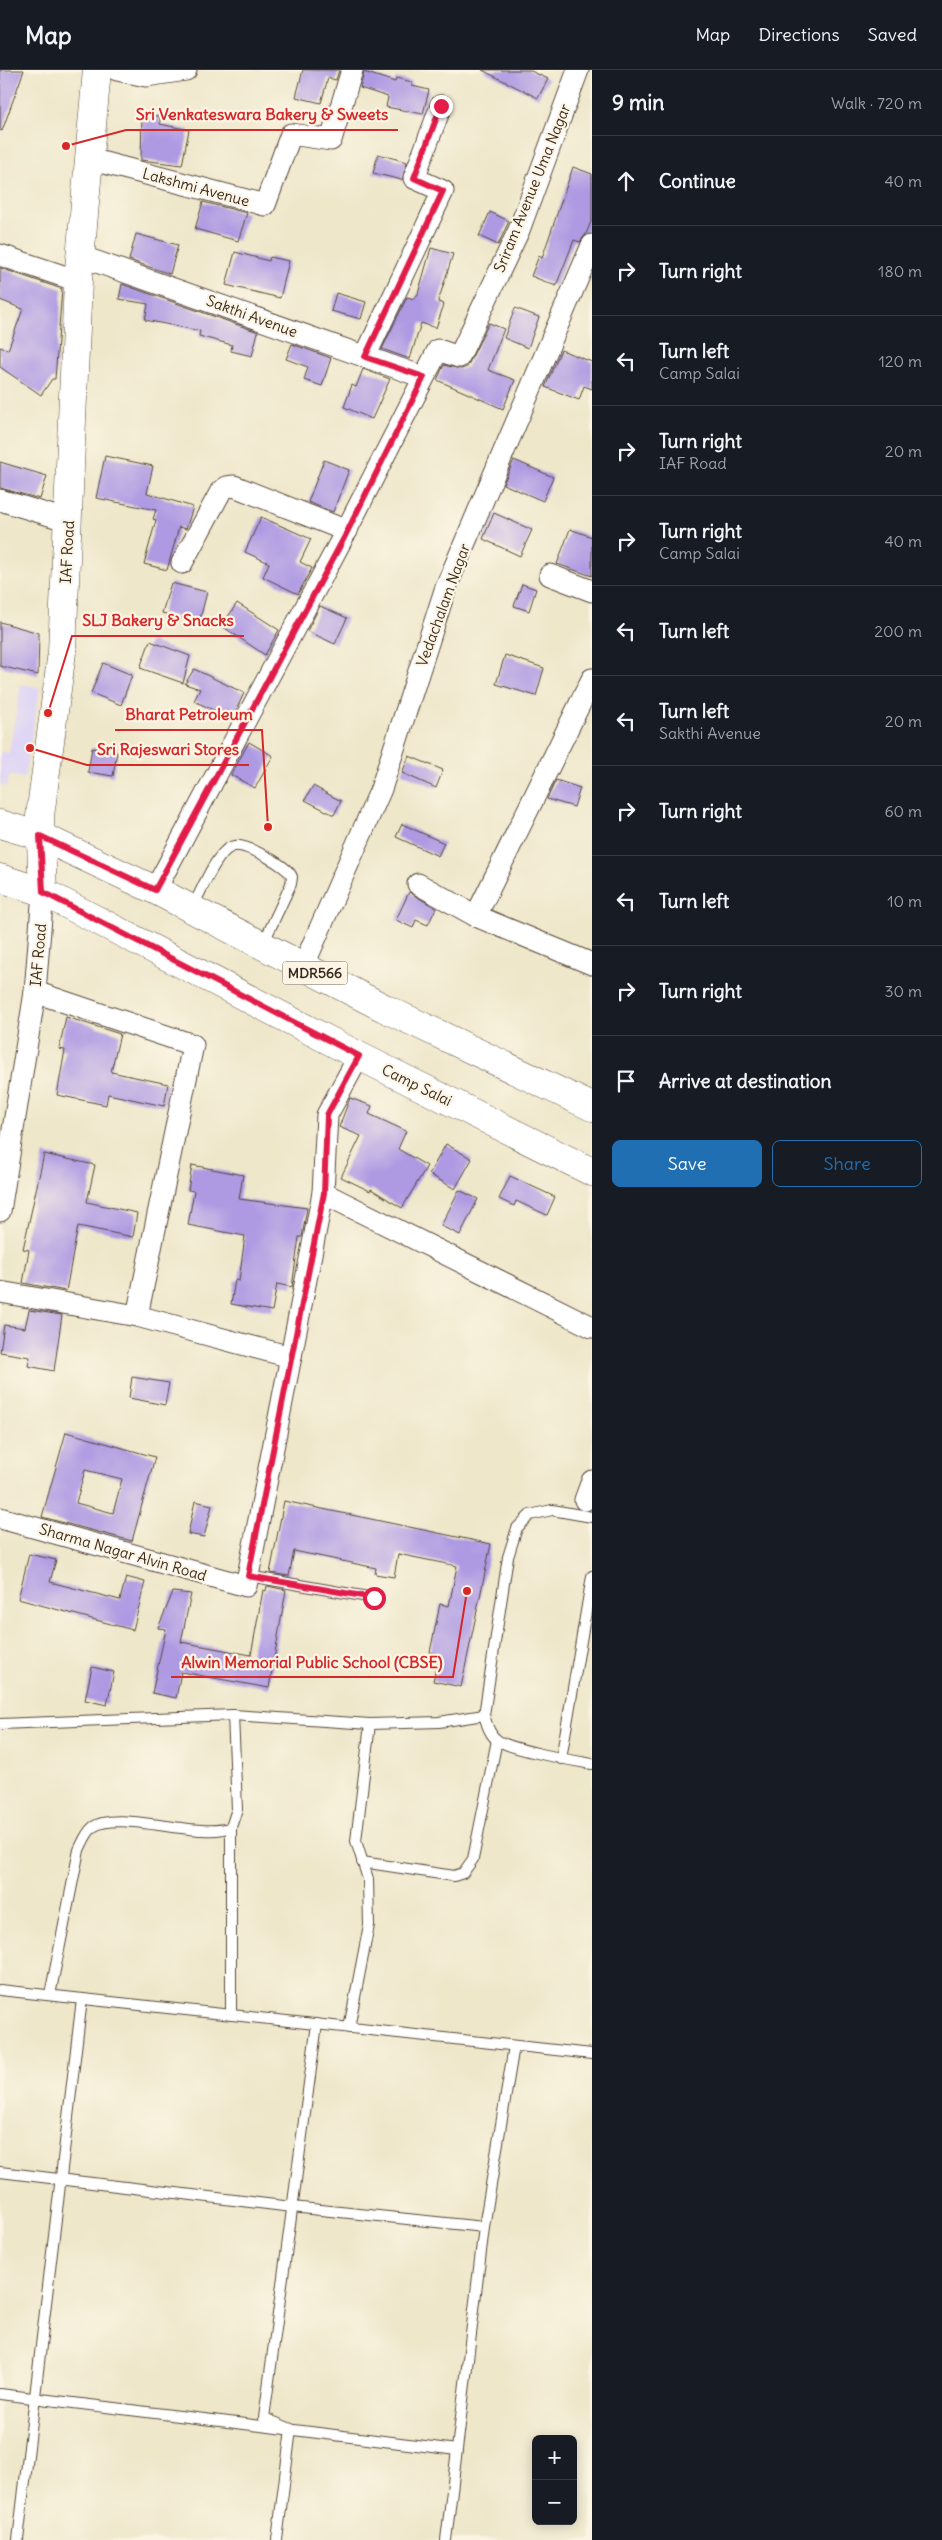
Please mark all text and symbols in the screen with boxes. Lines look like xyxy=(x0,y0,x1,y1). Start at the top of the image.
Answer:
text: Map xyxy=(25,20,72,50)
text: Map xyxy=(695,23,730,46)
text: Directions xyxy=(758,23,840,46)
text: Saved xyxy=(868,23,917,46)
text: 9 min xyxy=(612,89,664,116)
text: Walk · 720 m xyxy=(831,93,922,113)
route end xyxy=(430,95,453,118)
callout: Sri Venkateswara Bakery & Sweets xyxy=(126,99,398,130)
street label: Sriram Avenue Uma Nagar xyxy=(489,101,575,275)
text: Sri Venkateswara Bakery & Sweets xyxy=(136,104,388,125)
street label: Lakshmi Avenue xyxy=(140,164,252,210)
icon: ahead xyxy=(612,167,640,195)
text: Continue xyxy=(659,169,736,193)
text: 40 m xyxy=(884,171,922,191)
icon: right xyxy=(612,257,640,285)
text: Turn right xyxy=(659,259,742,283)
text: 180 m xyxy=(878,261,922,281)
street label: Sakthi Avenue xyxy=(204,291,300,341)
text: Turn left xyxy=(659,339,729,363)
icon: left xyxy=(612,347,640,375)
text: 120 m xyxy=(879,351,922,371)
text: Camp Salai xyxy=(659,363,740,383)
text: Turn right xyxy=(659,429,742,453)
icon: right xyxy=(612,437,640,465)
text: 20 m xyxy=(885,441,922,461)
text: IAF Road xyxy=(659,453,727,473)
text: Turn right xyxy=(659,519,742,543)
street label: IAF Road xyxy=(56,520,78,584)
icon: right xyxy=(612,527,640,555)
text: 40 m xyxy=(884,531,922,551)
street label: Vedachalam Nagar xyxy=(412,541,474,669)
text: Camp Salai xyxy=(659,543,740,563)
callout: SLJ Bakery & Snacks xyxy=(72,605,244,636)
text: SLJ Bakery & Snacks xyxy=(82,610,234,631)
icon: left xyxy=(612,617,640,645)
text: Turn left xyxy=(659,619,729,643)
text: 200 m xyxy=(874,621,922,641)
callout: Bharat Petroleum xyxy=(115,699,262,730)
text: Turn left xyxy=(659,699,729,723)
text: Bharat Petroleum xyxy=(125,704,253,724)
icon: left xyxy=(612,707,640,735)
text: 20 m xyxy=(885,711,922,731)
text: Sakthi Avenue xyxy=(659,723,761,743)
callout: Sri Rajeswari Stores xyxy=(87,734,249,765)
text: Sri Rajeswari Stores xyxy=(97,739,239,759)
icon: right xyxy=(612,797,640,825)
text: Turn right xyxy=(659,799,742,823)
text: 60 m xyxy=(884,801,922,821)
icon: left xyxy=(612,887,640,915)
text: Turn left xyxy=(659,889,729,913)
text: 10 m xyxy=(887,891,922,911)
street label: IAF Road xyxy=(26,922,50,987)
road number: MDR566 xyxy=(282,961,348,984)
icon: right xyxy=(612,977,640,1005)
text: Turn right xyxy=(659,979,742,1003)
text: 30 m xyxy=(885,981,922,1001)
street label: Camp Salai xyxy=(379,1060,455,1110)
icon: arrive xyxy=(612,1067,640,1095)
text: Arrive at destination xyxy=(659,1069,832,1093)
button: Save xyxy=(612,1140,762,1187)
button: Share xyxy=(772,1140,922,1187)
street label: Sharma Nagar Alvin Road xyxy=(37,1519,209,1585)
route start xyxy=(363,1587,386,1610)
callout: Alwin Memorial Public School (CBSE) xyxy=(171,1646,453,1677)
text: Alwin Memorial Public School (CBSE) xyxy=(181,1652,443,1673)
map controls xyxy=(532,2435,577,2525)
button: + xyxy=(532,2435,577,2480)
button: − xyxy=(532,2480,577,2525)

